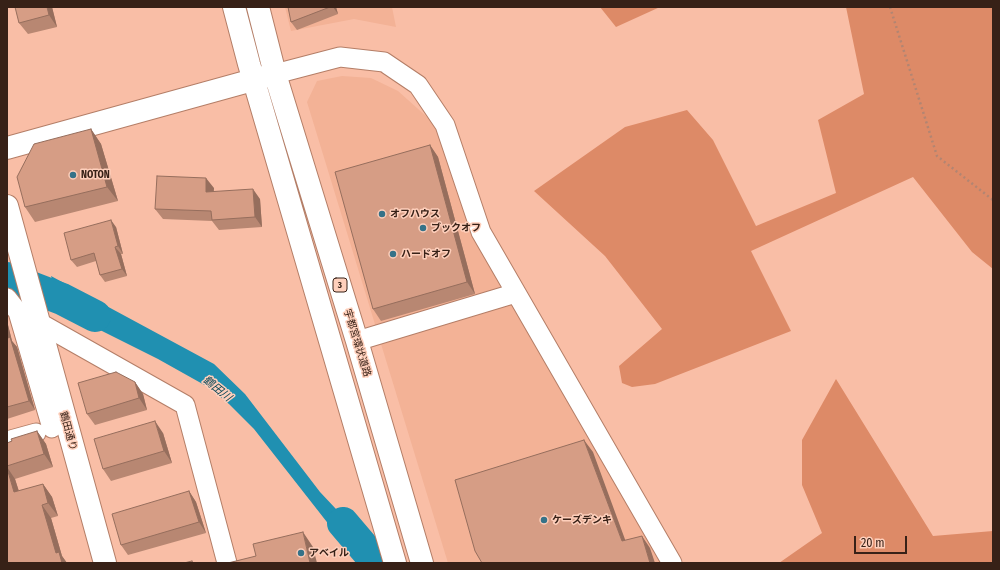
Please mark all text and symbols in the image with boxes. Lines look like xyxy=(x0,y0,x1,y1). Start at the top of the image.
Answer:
place label: NOTON xyxy=(81,169,110,181)
marker: NOTON xyxy=(68,170,78,180)
place label: オフハウス xyxy=(390,208,440,220)
marker: オフハウス xyxy=(377,209,387,219)
place label: ブックオフ xyxy=(431,222,481,234)
marker: ブックオフ xyxy=(418,223,428,233)
place label: ハードオフ xyxy=(401,248,451,260)
marker: ハードオフ xyxy=(388,249,398,259)
road number: 3 xyxy=(333,278,347,292)
street label: 宇都宮環状道路 xyxy=(341,308,373,378)
water label: 鶴田川 xyxy=(200,373,234,405)
street label: 鶴田通り xyxy=(57,410,79,452)
place label: ケーズデンキ xyxy=(552,514,612,526)
marker: ケーズデンキ xyxy=(539,515,549,525)
scale bar xyxy=(856,528,909,554)
text: 20 m xyxy=(861,536,885,550)
place label: アベイル xyxy=(309,547,349,559)
marker: アベイル xyxy=(296,548,306,558)

